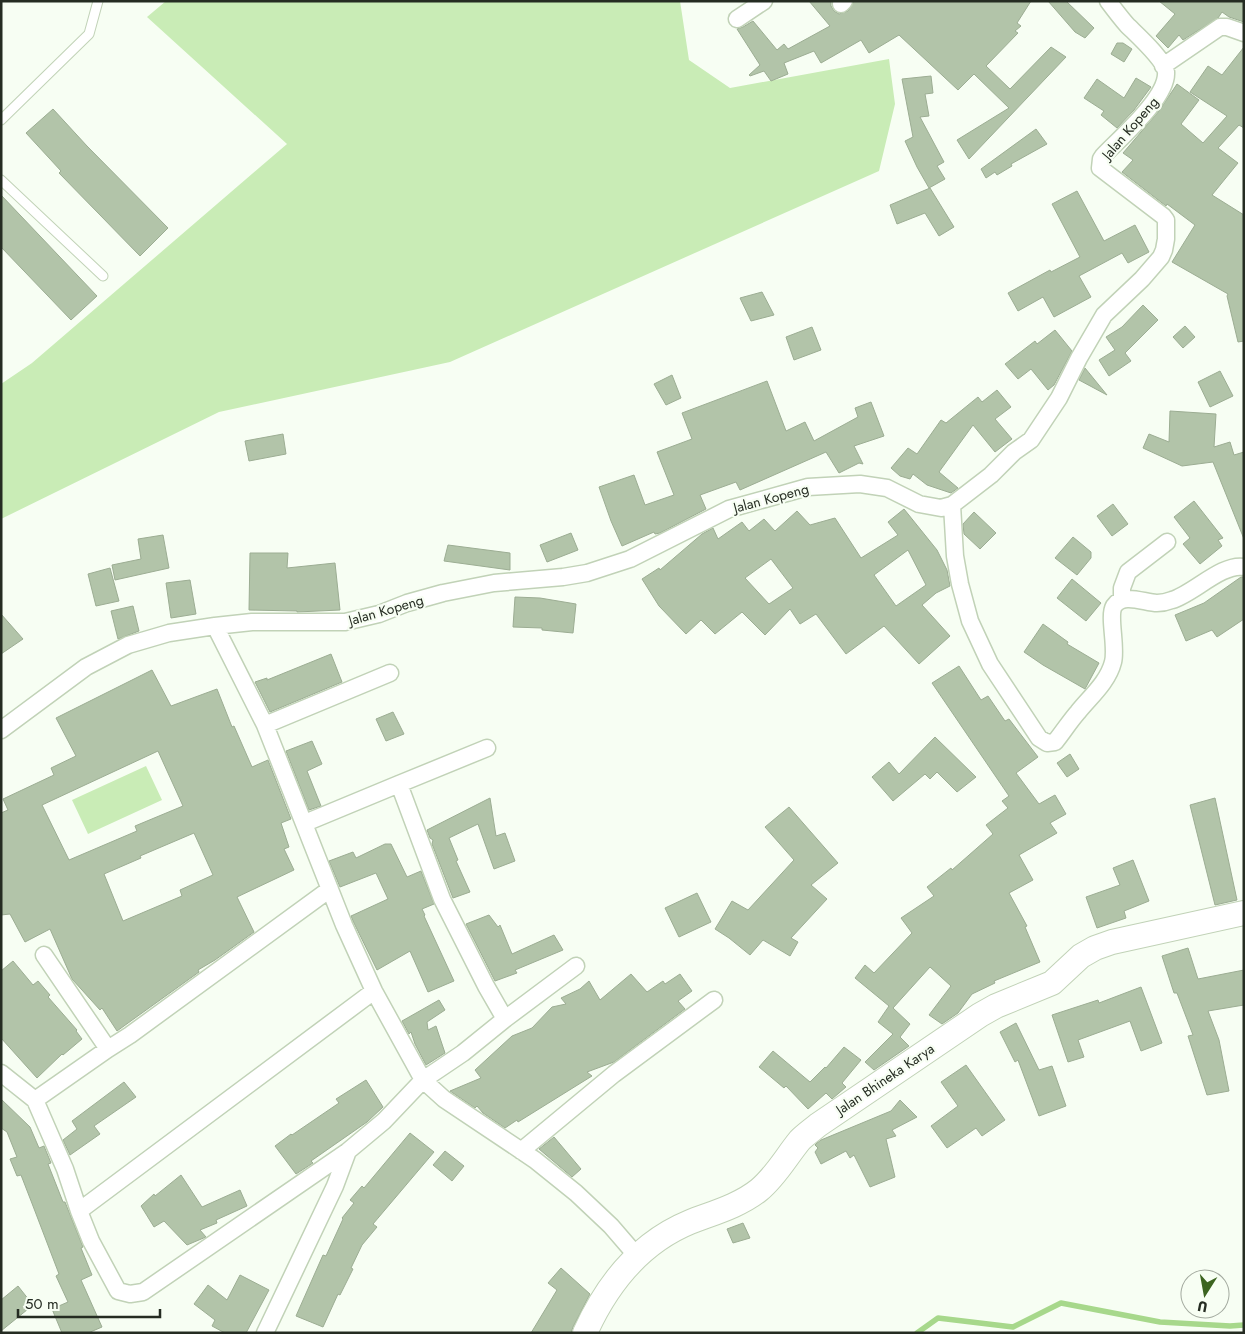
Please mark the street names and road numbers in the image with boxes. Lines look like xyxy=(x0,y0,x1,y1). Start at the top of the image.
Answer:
street label: Jalan Kopeng xyxy=(1096,92,1163,165)
street label: Jalan Kopeng xyxy=(729,478,811,518)
street label: Jalan Kopeng xyxy=(344,590,426,631)
street label: Jalan Bhineka Karya xyxy=(830,1039,938,1121)

